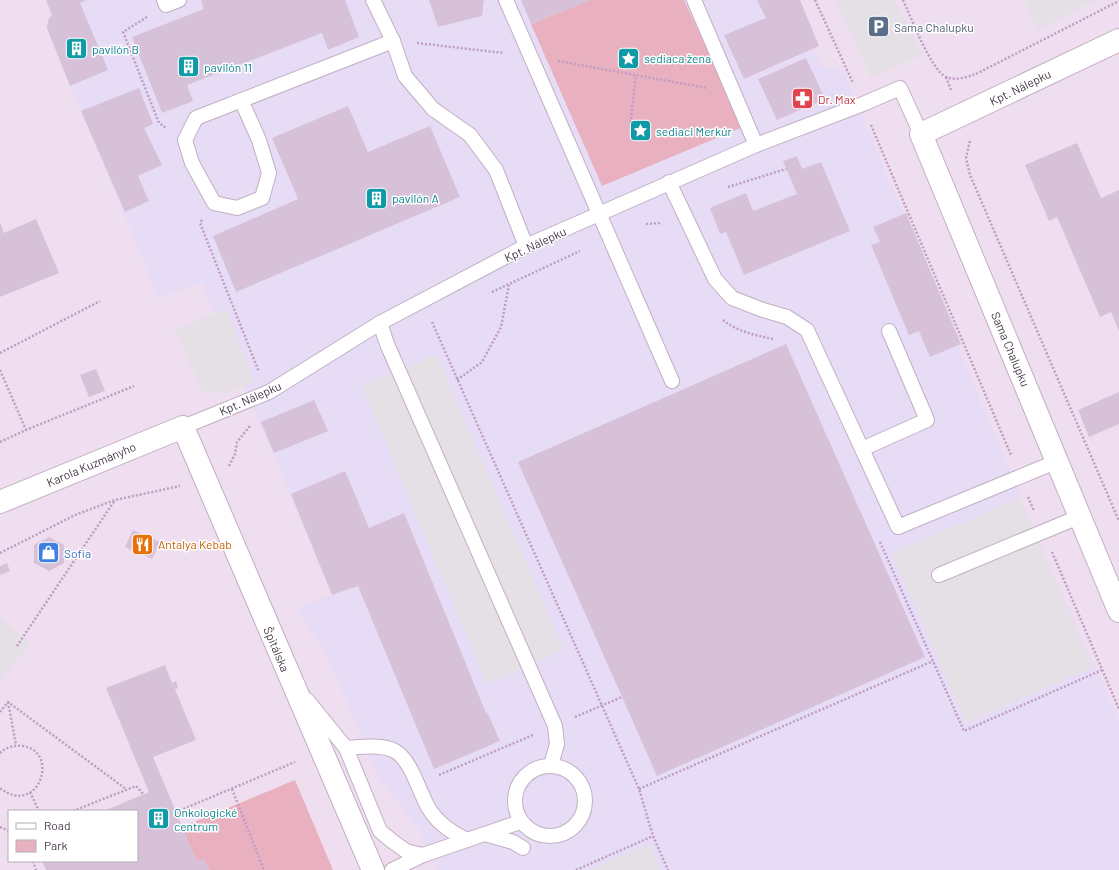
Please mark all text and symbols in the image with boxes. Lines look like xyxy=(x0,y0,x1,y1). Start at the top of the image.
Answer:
parking icon: Sama Chalupku xyxy=(866,14,892,40)
place label: Sama Chalupku xyxy=(894,20,974,34)
building icon: pavilón B xyxy=(64,36,90,62)
place label: pavilón B xyxy=(92,42,139,56)
place icon: sediaca žena xyxy=(616,45,642,71)
place label: sediaca žena xyxy=(644,51,711,65)
building icon: pavilón 11 xyxy=(175,54,201,80)
place label: pavilón 11 xyxy=(204,60,252,74)
street label: Kpt. Nálepku xyxy=(987,66,1053,108)
pharmacy icon: Dr. Max xyxy=(789,86,815,112)
place label: Dr. Max xyxy=(818,92,856,106)
place icon: sediaci Merkúr xyxy=(628,118,654,144)
place label: sediaci Merkúr xyxy=(656,124,732,138)
building icon: pavilón A xyxy=(364,185,390,211)
place label: pavilón A xyxy=(392,191,439,205)
street label: Kpt. Nálepku xyxy=(502,224,568,264)
street label: Sama Chalupku xyxy=(989,310,1033,388)
street label: Kpt. Nálepku xyxy=(217,378,283,418)
street label: Karola Kuzmányho xyxy=(44,439,138,489)
restaurant icon: Antalya Kebab xyxy=(129,531,155,557)
place label: Antalya Kebab xyxy=(158,537,232,551)
shop icon: Sofia xyxy=(36,540,62,566)
place label: Sofia xyxy=(64,546,91,560)
street label: Špitálska xyxy=(261,624,293,674)
place label: Onkologické centrum xyxy=(174,805,237,833)
building icon: Onkologické centrum xyxy=(145,806,171,832)
legend xyxy=(8,810,138,862)
text: Road xyxy=(44,818,71,832)
text: Park xyxy=(44,838,68,852)

